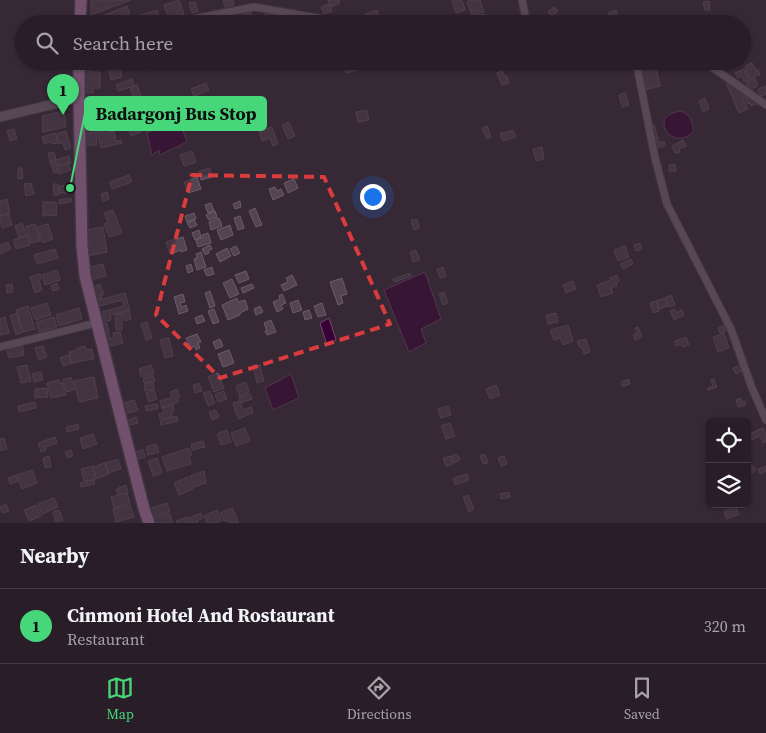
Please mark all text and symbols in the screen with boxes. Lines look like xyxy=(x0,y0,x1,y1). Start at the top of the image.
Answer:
search box xyxy=(15,15,751,70)
icon: search xyxy=(33,29,61,57)
text: Search here xyxy=(73,30,173,56)
pin: 1 xyxy=(47,74,79,115)
callout: Badargonj Bus Stop xyxy=(85,97,266,130)
text: Badargonj Bus Stop xyxy=(96,101,256,126)
your location xyxy=(360,184,386,210)
map controls xyxy=(706,418,751,508)
button: locate xyxy=(706,418,751,463)
button: layers xyxy=(706,463,751,508)
text: Nearby xyxy=(20,541,90,570)
text: Cinmoni Hotel And Rostaurant xyxy=(67,602,334,628)
text: 1 xyxy=(32,615,40,637)
text: 320 m xyxy=(704,615,746,637)
text: Restaurant xyxy=(67,628,145,650)
tab: Map xyxy=(106,674,134,724)
tab: Directions xyxy=(347,674,411,724)
tab: Saved xyxy=(624,674,660,724)

